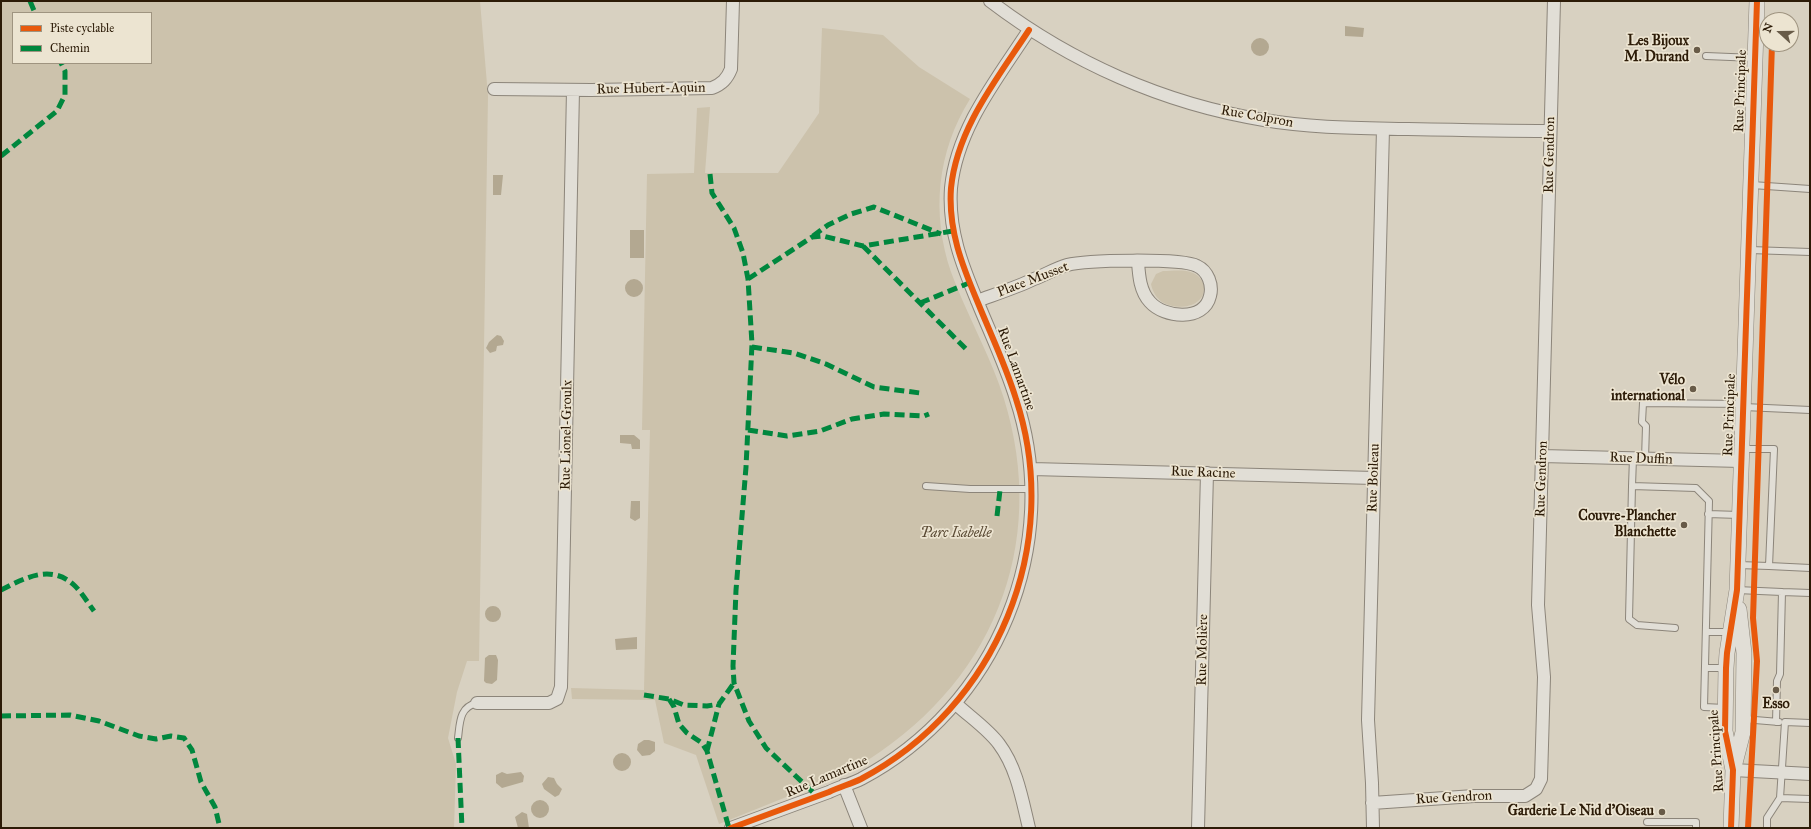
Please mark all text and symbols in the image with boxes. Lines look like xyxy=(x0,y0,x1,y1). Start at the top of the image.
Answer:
legend xyxy=(12,12,152,64)
north arrow xyxy=(1759,12,1799,52)
text: Piste cyclable xyxy=(50,21,114,35)
text: N xyxy=(1761,21,1776,35)
place label: Les Bijoux M. Durand xyxy=(1624,34,1689,66)
text: Chemin xyxy=(50,41,90,55)
marker: Les Bijoux M. Durand xyxy=(1692,45,1702,55)
street label: Rue Principale xyxy=(1731,49,1751,133)
street label: Rue Hubert-Aquin xyxy=(596,80,706,98)
street label: Rue Colpron xyxy=(1219,102,1295,132)
street label: Rue Gendron xyxy=(1541,117,1559,193)
street label: Place Musset xyxy=(995,259,1071,301)
street label: Rue Lamartine xyxy=(993,325,1039,413)
place label: Vélo international xyxy=(1611,373,1685,406)
street label: Rue Principale xyxy=(1720,373,1740,457)
street label: Rue Lionel-Groulx xyxy=(558,380,576,490)
marker: Vélo international xyxy=(1688,384,1698,394)
street label: Rue Gendron xyxy=(1532,440,1552,518)
street label: Rue Boileau xyxy=(1364,443,1384,513)
street label: Rue Duffin xyxy=(1609,450,1673,468)
street label: Rue Racine xyxy=(1170,463,1236,483)
place label: Couvre-Plancher Blanchette xyxy=(1578,509,1676,542)
marker: Couvre-Plancher Blanchette xyxy=(1679,520,1689,530)
park label: Parc Isabelle xyxy=(920,526,992,542)
street label: Rue Molière xyxy=(1194,614,1212,686)
marker: Esso xyxy=(1771,685,1781,695)
place label: Esso xyxy=(1762,697,1790,713)
street label: Rue Principale xyxy=(1706,709,1728,793)
street label: Rue Lamartine xyxy=(783,752,871,802)
street label: Rue Gendron xyxy=(1415,788,1493,808)
place label: Garderie Le Nid d'Oiseau xyxy=(1508,804,1654,820)
marker: Garderie Le Nid d'Oiseau xyxy=(1657,807,1667,817)

